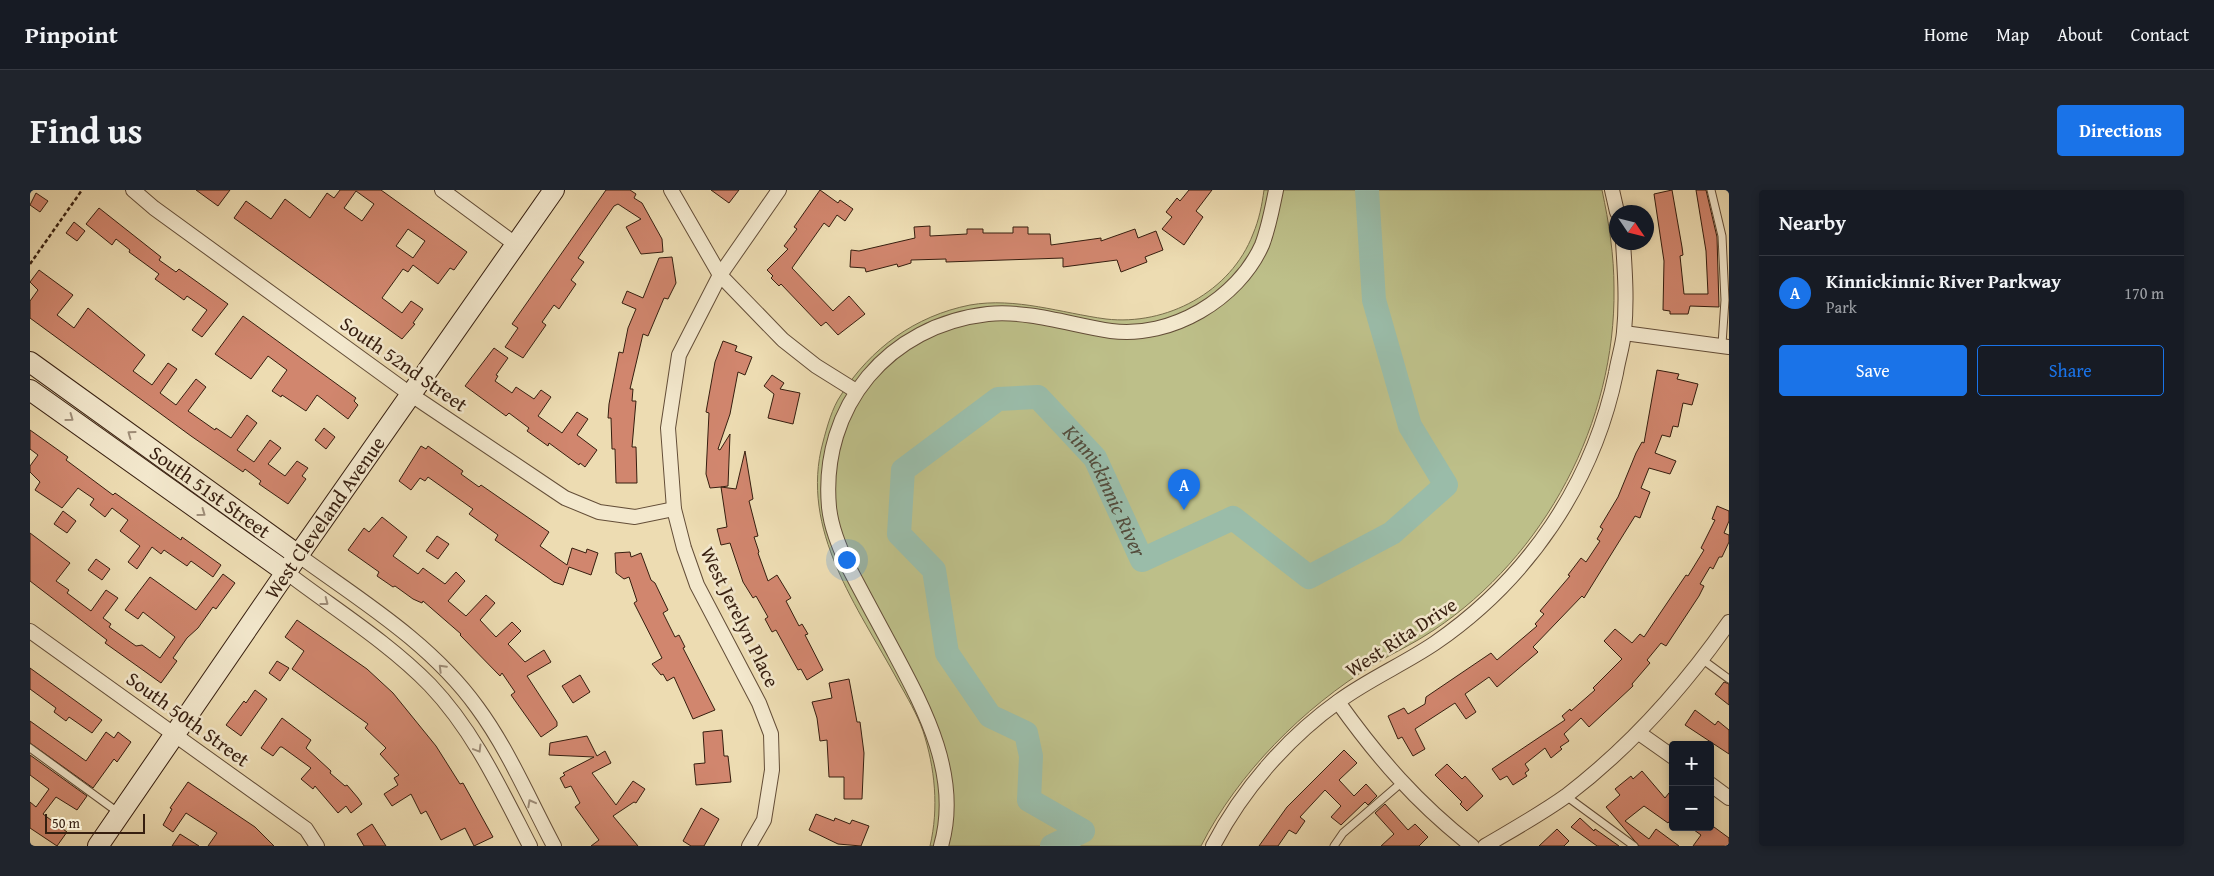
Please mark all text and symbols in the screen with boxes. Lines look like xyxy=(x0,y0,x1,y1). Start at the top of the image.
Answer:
text: Pinpoint xyxy=(25,17,118,52)
text: Home xyxy=(1924,21,1968,48)
text: Map xyxy=(1996,21,2029,48)
text: About xyxy=(2057,21,2103,48)
text: Contact xyxy=(2131,21,2189,48)
text: Find us xyxy=(30,105,143,156)
button: Directions xyxy=(2057,105,2184,156)
north arrow xyxy=(1609,205,1654,250)
text: Nearby xyxy=(1779,207,1846,238)
text: Kinnickinnic River Parkway xyxy=(1826,267,2061,295)
text: A xyxy=(1790,281,1800,305)
text: 170 m xyxy=(2124,281,2164,305)
text: Park xyxy=(1826,295,1857,319)
street label: South 52nd Street xyxy=(335,309,474,418)
button: Save xyxy=(1779,345,1967,396)
button: Share xyxy=(1977,345,2164,396)
one-way arrow xyxy=(64,412,74,421)
water label: Kinnickinnic River xyxy=(1055,416,1155,563)
street label: West Cleveland Avenue xyxy=(257,430,391,604)
one-way arrow xyxy=(127,431,137,440)
street label: South 51st Street xyxy=(144,438,277,545)
pin: A xyxy=(1168,469,1200,510)
one-way arrow xyxy=(196,507,205,515)
street label: West Jerelyn Place xyxy=(694,542,787,692)
your location xyxy=(834,547,860,573)
street label: West Rita Drive xyxy=(1339,590,1462,684)
one-way arrow xyxy=(319,596,328,604)
street label: South 50th Street xyxy=(121,664,256,773)
one-way arrow xyxy=(439,665,448,674)
map controls xyxy=(1669,741,1714,831)
button: + xyxy=(1669,741,1714,786)
one-way arrow xyxy=(472,744,482,753)
button: − xyxy=(1669,786,1714,831)
one-way arrow xyxy=(527,799,537,808)
scale bar xyxy=(45,811,145,834)
text: 50 m xyxy=(52,813,80,833)

